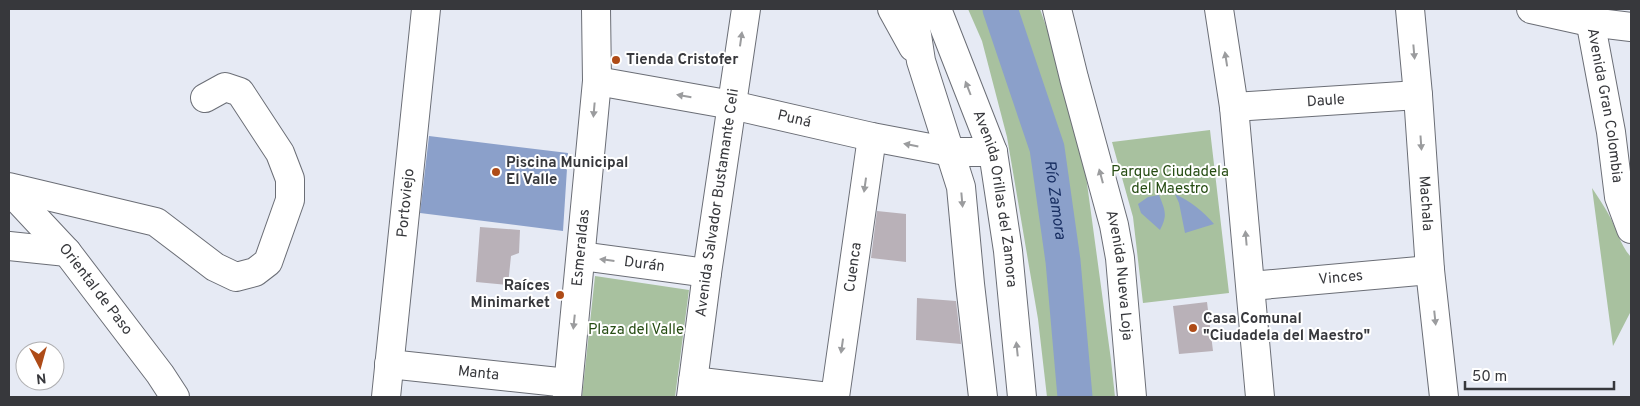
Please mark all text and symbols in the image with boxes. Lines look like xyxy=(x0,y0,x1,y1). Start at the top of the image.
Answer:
street label: Avenida Gran Colombia xyxy=(1582,27,1627,184)
one-way arrow xyxy=(738,31,746,47)
one-way arrow xyxy=(1410,44,1418,60)
place label: Tienda Cristofer xyxy=(626,51,739,70)
one-way arrow xyxy=(1222,51,1230,67)
marker: Tienda Cristofer xyxy=(610,54,622,66)
one-way arrow xyxy=(964,80,971,95)
street label: Avenida Salvador Bustamante Celi xyxy=(692,87,744,318)
street label: Daule xyxy=(1306,90,1346,112)
one-way arrow xyxy=(676,92,692,100)
one-way arrow xyxy=(590,102,598,118)
street label: Puná xyxy=(776,106,813,132)
street label: Avenida Orillas del Zamora xyxy=(968,108,1021,288)
one-way arrow xyxy=(1417,135,1425,151)
one-way arrow xyxy=(903,140,919,148)
place label: Piscina Municipal El Valle xyxy=(506,154,628,190)
water label: Río Zamora xyxy=(1039,159,1070,241)
park label: Parque Ciudadela del Maestro xyxy=(1111,163,1229,199)
marker: Piscina Municipal El Valle xyxy=(490,166,502,178)
street label: Portoviejo xyxy=(393,168,419,239)
one-way arrow xyxy=(1097,169,1105,184)
street label: Machala xyxy=(1414,175,1437,232)
one-way arrow xyxy=(861,177,869,193)
one-way arrow xyxy=(958,192,966,208)
street label: Esmeraldas xyxy=(568,208,594,287)
street label: Avenida Nueva Loja xyxy=(1101,208,1137,341)
one-way arrow xyxy=(1242,230,1250,246)
street label: Oriental de Paso xyxy=(55,240,137,339)
street label: Cuenca xyxy=(841,241,866,294)
street label: Durán xyxy=(623,252,666,277)
one-way arrow xyxy=(598,255,614,263)
street label: Vinces xyxy=(1317,267,1364,289)
place label: Raíces Minimarket xyxy=(471,277,550,313)
marker: Raíces Minimarket xyxy=(554,289,566,301)
place label: Casa Comunal "Ciudadela del Maestro" xyxy=(1203,310,1370,346)
one-way arrow xyxy=(1431,311,1439,327)
one-way arrow xyxy=(570,315,578,331)
park label: Plaza del Valle xyxy=(588,321,684,340)
marker: Casa Comunal "Ciudadela del Maestro" xyxy=(1187,322,1199,334)
one-way arrow xyxy=(838,338,846,354)
one-way arrow xyxy=(1013,340,1021,356)
north arrow xyxy=(15,341,65,391)
scale bar xyxy=(1465,358,1614,390)
street label: Manta xyxy=(457,362,500,385)
text: N xyxy=(35,368,47,386)
text: 50 m xyxy=(1472,368,1507,387)

